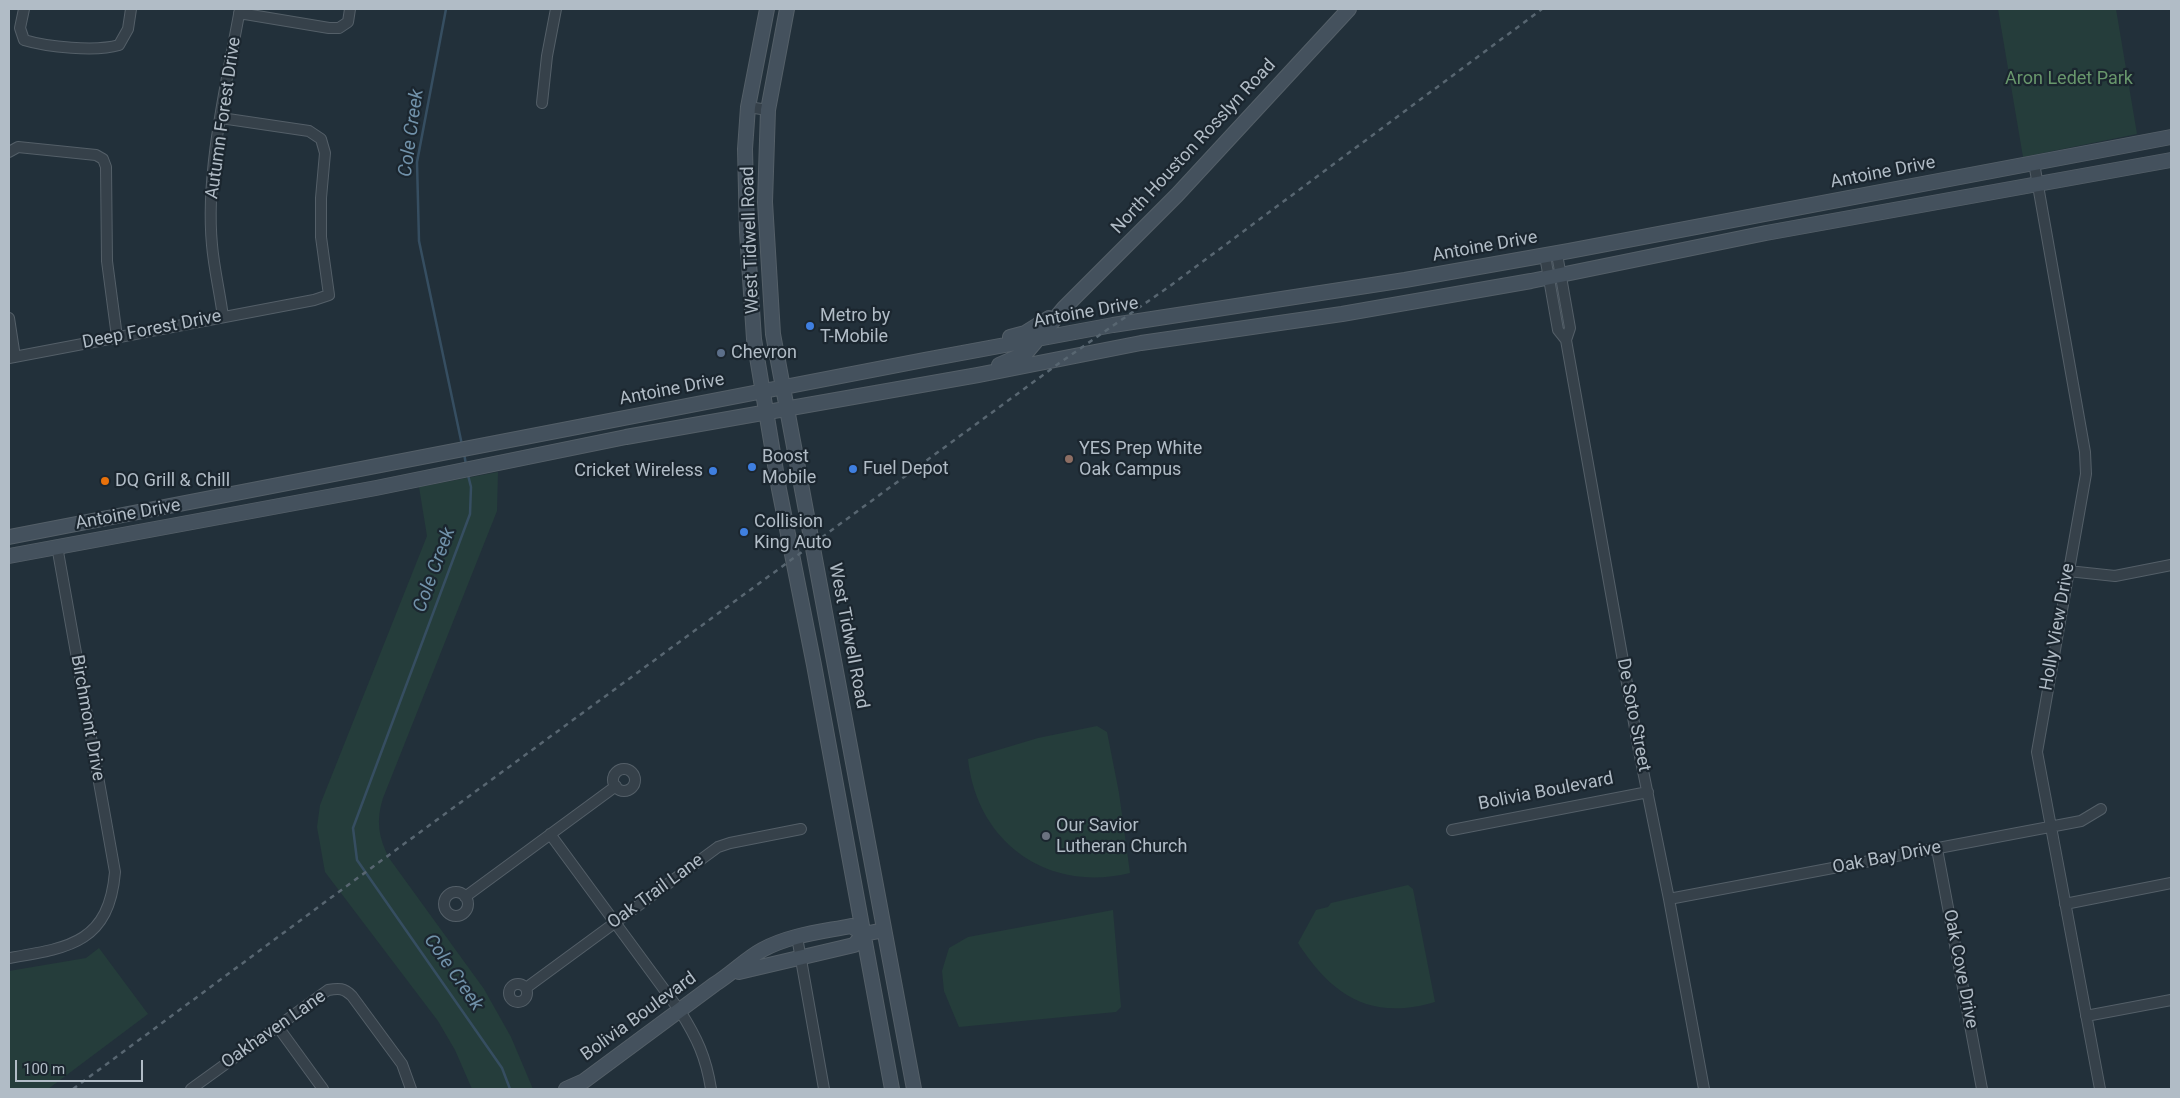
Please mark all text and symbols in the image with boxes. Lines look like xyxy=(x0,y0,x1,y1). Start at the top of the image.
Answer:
street label: Autumn Forest Drive xyxy=(202,36,246,200)
street label: North Houston Rosslyn Road xyxy=(1107,55,1281,239)
park label: Aron Ledet Park xyxy=(2005,68,2133,90)
water label: Cole Creek xyxy=(395,88,429,178)
street label: Antoine Drive xyxy=(1829,152,1937,194)
street label: West Tidwell Road xyxy=(738,166,764,314)
street label: Antoine Drive xyxy=(1431,227,1539,267)
street label: Antoine Drive xyxy=(1032,293,1140,333)
place label: Metro by T-Mobile xyxy=(820,305,890,348)
street label: Deep Forest Drive xyxy=(81,306,223,354)
marker: Metro by T-Mobile xyxy=(804,320,816,332)
place label: Chevron xyxy=(731,342,797,364)
marker: Chevron xyxy=(715,347,727,359)
street label: Antoine Drive xyxy=(618,369,726,411)
place label: YES Prep White Oak Campus xyxy=(1079,438,1202,480)
place label: Boost Mobile xyxy=(762,446,816,488)
marker: YES Prep White Oak Campus xyxy=(1063,453,1075,465)
place label: Fuel Depot xyxy=(863,458,949,480)
place label: Cricket Wireless xyxy=(574,460,703,482)
marker: Boost Mobile xyxy=(746,461,758,473)
marker: Fuel Depot xyxy=(847,463,859,475)
marker: Cricket Wireless xyxy=(707,465,719,477)
place label: DQ Grill & Chill xyxy=(115,470,230,492)
marker: DQ Grill & Chill xyxy=(99,475,111,487)
street label: Antoine Drive xyxy=(74,495,182,535)
place label: Collision King Auto xyxy=(754,511,832,554)
water label: Cole Creek xyxy=(409,525,461,615)
marker: Collision King Auto xyxy=(738,526,750,538)
street label: West Tidwell Road xyxy=(823,561,873,711)
street label: Holly View Drive xyxy=(2036,562,2080,692)
street label: Birchmont Drive xyxy=(65,653,109,783)
street label: De Soto Street xyxy=(1611,657,1655,773)
street label: Bolivia Boulevard xyxy=(1477,768,1615,816)
place label: Our Savior Lutheran Church xyxy=(1056,815,1187,858)
marker: Our Savior Lutheran Church xyxy=(1040,830,1052,842)
street label: Oak Bay Drive xyxy=(1831,837,1943,879)
street label: Oak Trail Lane xyxy=(604,850,708,934)
street label: Oak Cove Drive xyxy=(1938,908,1982,1030)
water label: Cole Creek xyxy=(418,930,488,1016)
street label: Bolivia Boulevard xyxy=(577,968,701,1066)
street label: Oakhaven Lane xyxy=(218,986,330,1074)
scale bar xyxy=(18,1050,145,1082)
text: 100 m xyxy=(23,1060,65,1078)

